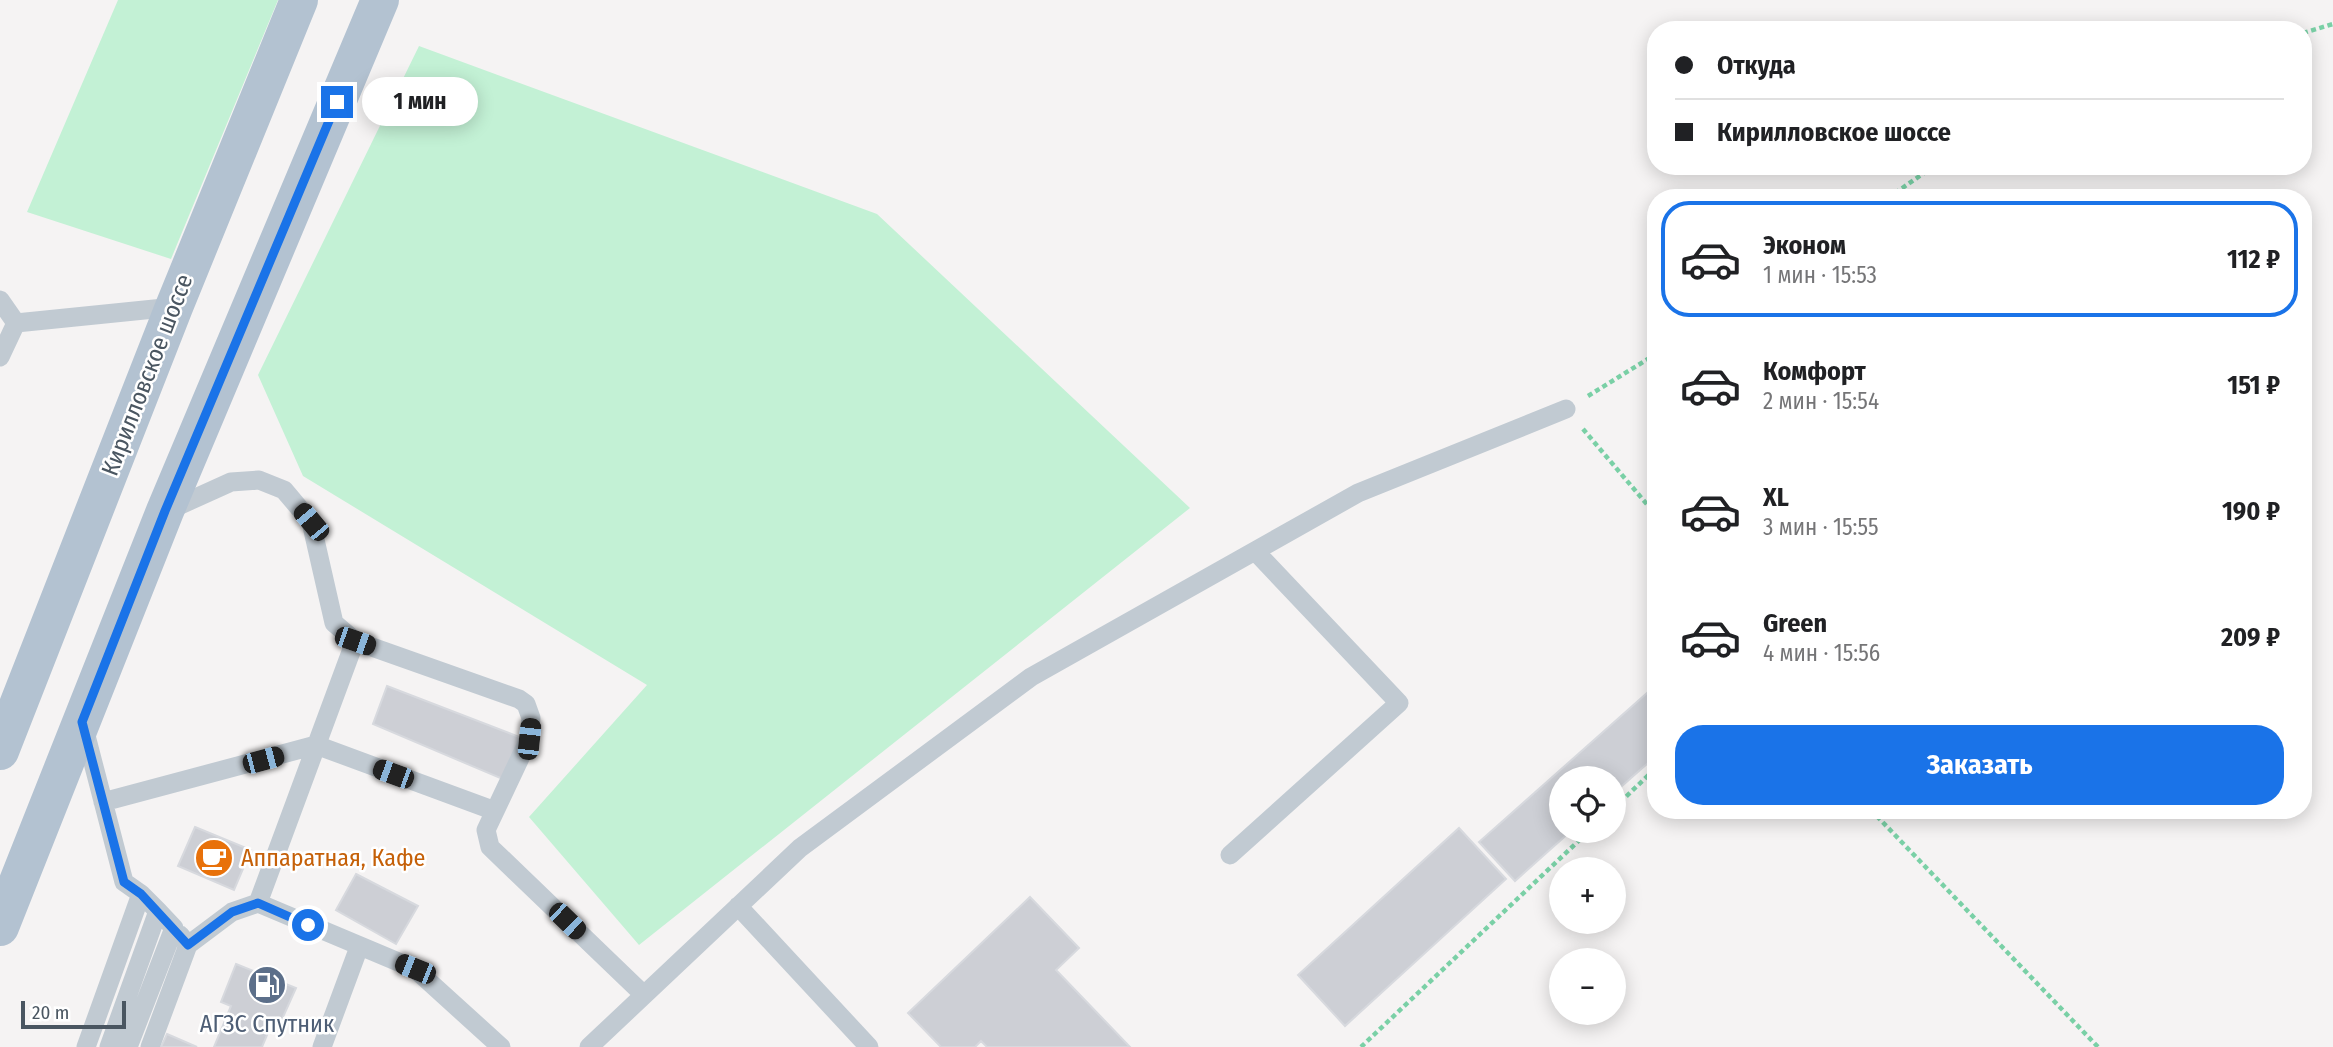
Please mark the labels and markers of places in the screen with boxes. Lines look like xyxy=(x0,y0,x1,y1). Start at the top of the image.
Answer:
cafe icon: Аппаратная, Кафе xyxy=(193,837,235,879)
place label: Аппаратная, Кафе xyxy=(241,844,425,872)
fuel station icon: АГЗС Спутник xyxy=(246,964,288,1006)
place label: АГЗС Спутник xyxy=(200,1010,335,1038)

